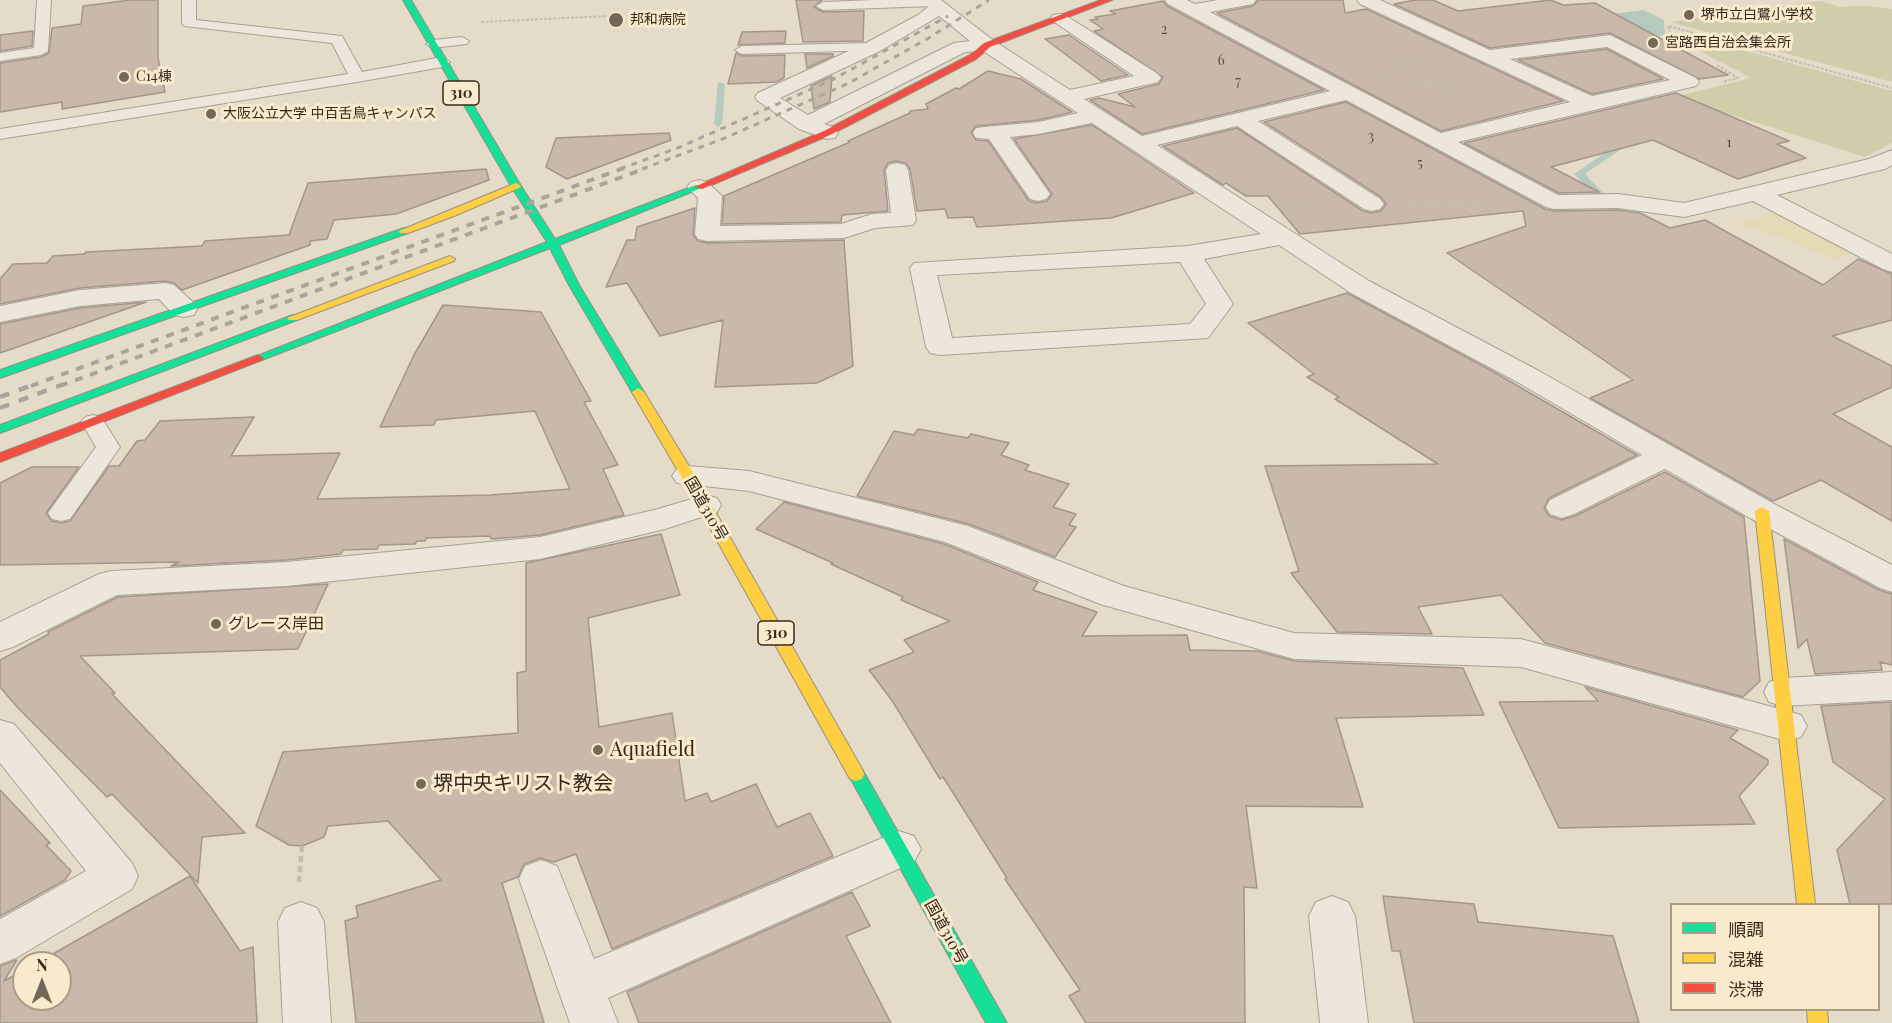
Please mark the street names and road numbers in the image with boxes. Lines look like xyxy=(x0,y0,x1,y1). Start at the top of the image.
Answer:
road number: 310 xyxy=(443,81,479,105)
street label: 国道310号 xyxy=(680,474,732,544)
road number: 310 xyxy=(758,621,794,645)
street label: 国道310号 xyxy=(920,896,972,968)

